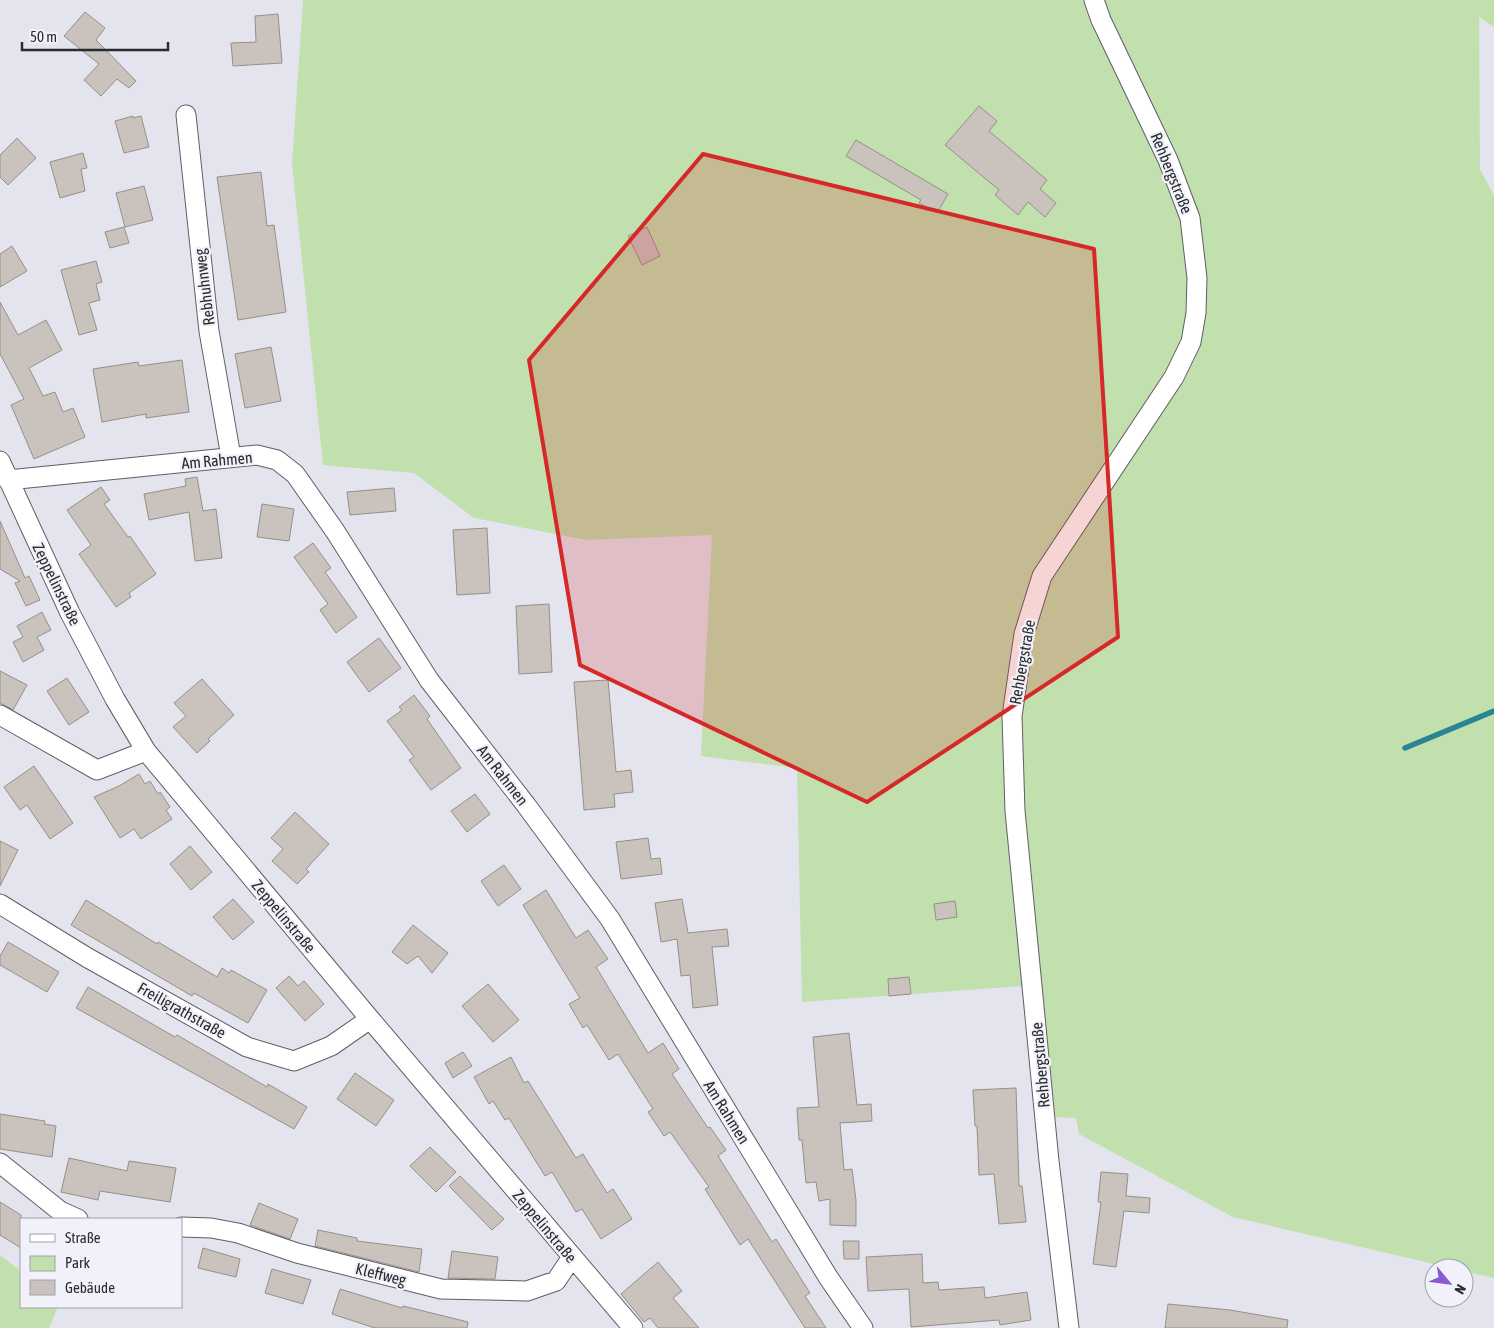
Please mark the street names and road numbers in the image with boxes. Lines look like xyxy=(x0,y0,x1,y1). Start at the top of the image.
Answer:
street label: Rehbergstraße xyxy=(1147,130,1196,217)
street label: Rebhuhnweg xyxy=(190,247,219,327)
street label: Am Rahmen xyxy=(181,448,253,472)
street label: Zeppelinstraße xyxy=(28,540,85,629)
street label: Rehbergstraße xyxy=(1006,618,1039,706)
street label: Am Rahmen xyxy=(474,741,532,809)
street label: Zeppelinstraße xyxy=(248,876,320,957)
street label: Freiligrathstraße xyxy=(134,978,229,1042)
street label: Rehbergstraße xyxy=(1027,1021,1054,1109)
street label: Am Rahmen xyxy=(700,1077,754,1147)
street label: Zeppelinstraße xyxy=(509,1186,581,1267)
street label: Kleffweg xyxy=(354,1259,408,1290)

